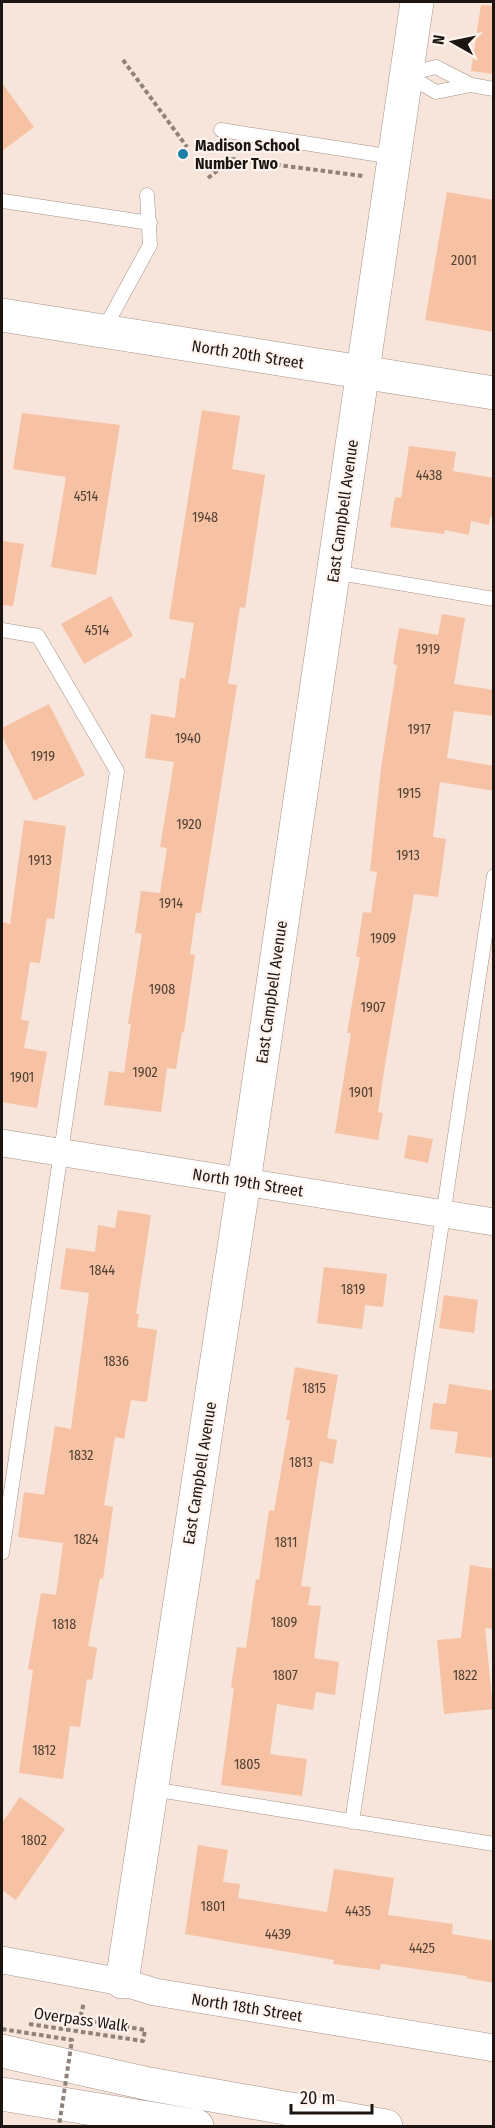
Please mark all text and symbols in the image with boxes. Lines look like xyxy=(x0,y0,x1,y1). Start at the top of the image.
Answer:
north arrow xyxy=(423,12,483,72)
text: N xyxy=(429,34,449,46)
place label: Madison School Number Two xyxy=(195,136,300,173)
marker: Madison School Number Two xyxy=(176,147,190,161)
house number: 2001 xyxy=(451,252,477,269)
street label: North 20th Street xyxy=(190,336,306,373)
street label: East Campbell Avenue xyxy=(323,438,362,584)
house number: 4438 xyxy=(416,467,442,484)
house number: 4514 xyxy=(74,488,99,505)
house number: 1948 xyxy=(192,509,218,526)
house number: 4514 xyxy=(85,622,110,639)
house number: 1919 xyxy=(416,641,440,658)
house number: 1917 xyxy=(407,721,431,738)
house number: 1940 xyxy=(175,730,201,747)
house number: 1919 xyxy=(31,748,55,765)
house number: 1915 xyxy=(397,785,421,802)
house number: 1920 xyxy=(176,816,202,833)
house number: 1913 xyxy=(396,847,420,864)
house number: 1913 xyxy=(28,852,52,869)
house number: 1914 xyxy=(159,895,183,912)
street label: East Campbell Avenue xyxy=(252,919,291,1065)
house number: 1909 xyxy=(370,930,396,947)
house number: 1908 xyxy=(149,981,175,998)
house number: 1907 xyxy=(361,999,386,1016)
house number: 1902 xyxy=(132,1064,158,1081)
house number: 1901 xyxy=(10,1069,34,1086)
house number: 1901 xyxy=(349,1084,373,1101)
street label: North 19th Street xyxy=(191,1164,305,1201)
house number: 1844 xyxy=(89,1262,115,1279)
house number: 1819 xyxy=(341,1281,365,1298)
house number: 1836 xyxy=(103,1353,129,1370)
house number: 1815 xyxy=(302,1380,326,1397)
street label: East Campbell Avenue xyxy=(179,1400,220,1546)
house number: 1832 xyxy=(69,1447,93,1464)
house number: 1813 xyxy=(289,1454,313,1471)
house number: 1824 xyxy=(73,1531,99,1548)
house number: 1811 xyxy=(275,1534,297,1551)
house number: 1809 xyxy=(271,1614,297,1631)
house number: 1818 xyxy=(52,1616,76,1633)
house number: 1807 xyxy=(272,1667,298,1684)
house number: 1822 xyxy=(453,1667,477,1684)
house number: 1812 xyxy=(32,1742,56,1759)
house number: 1805 xyxy=(234,1756,260,1773)
house number: 1802 xyxy=(21,1832,47,1849)
house number: 1801 xyxy=(201,1898,225,1915)
house number: 4435 xyxy=(345,1903,371,1920)
house number: 4439 xyxy=(265,1926,291,1943)
house number: 4425 xyxy=(409,1940,435,1957)
street label: North 18th Street xyxy=(190,1989,305,2026)
street label: Overpass Walk xyxy=(33,2003,130,2036)
scale bar xyxy=(291,2077,372,2115)
text: 20 m xyxy=(300,2087,335,2109)

